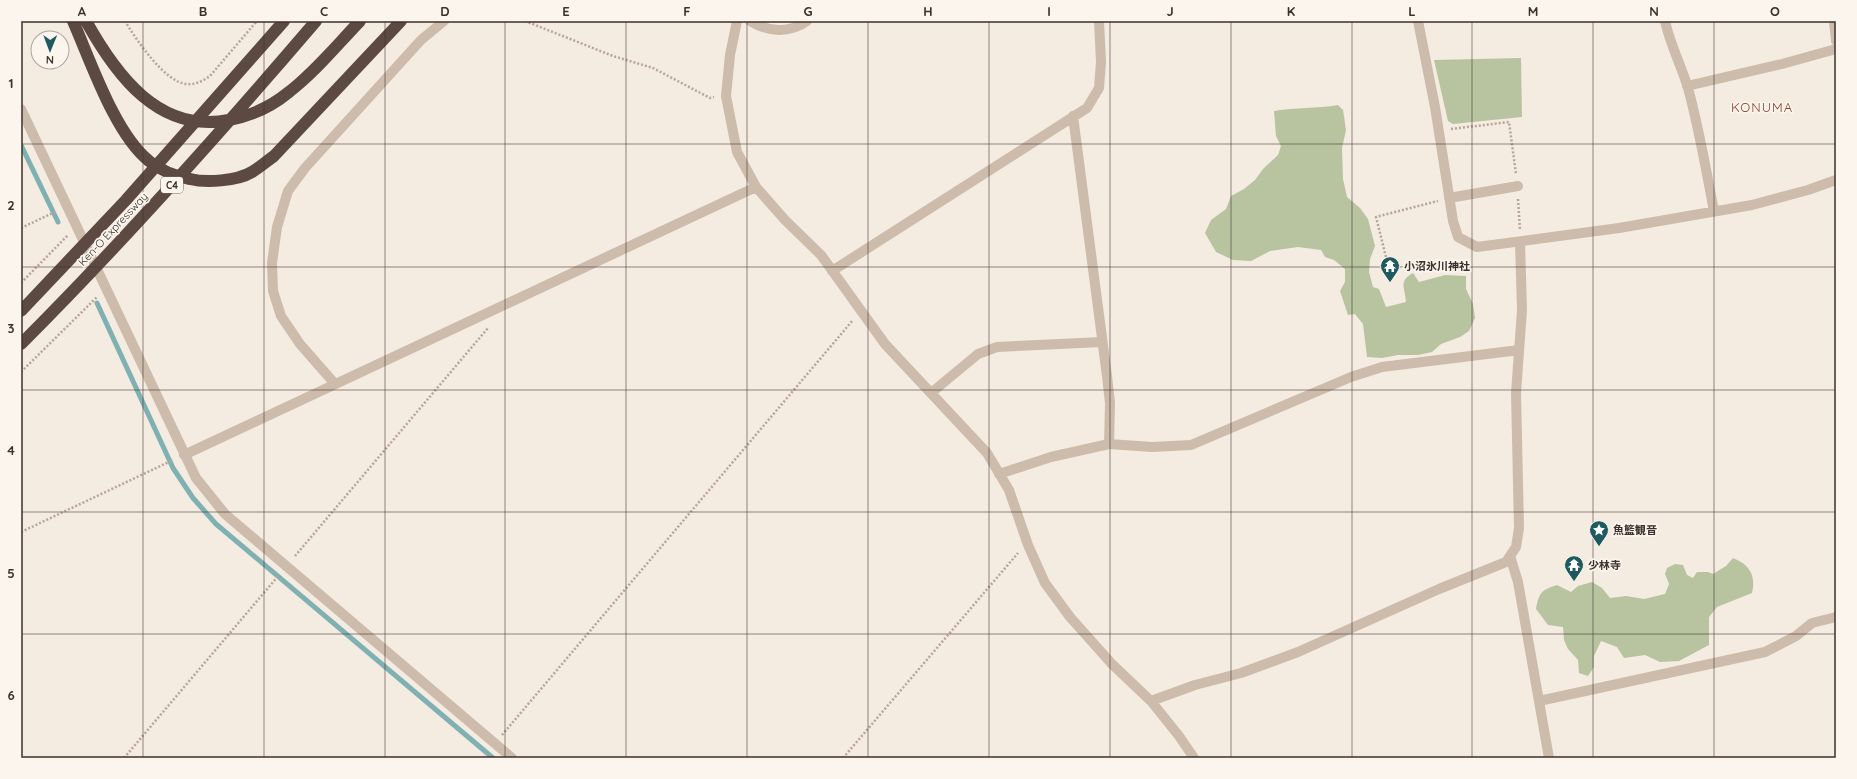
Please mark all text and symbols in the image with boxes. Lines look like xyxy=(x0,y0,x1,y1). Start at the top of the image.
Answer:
text: A xyxy=(78,3,87,19)
text: B xyxy=(199,3,207,19)
text: C xyxy=(320,3,328,19)
text: D xyxy=(440,3,450,19)
text: E xyxy=(562,3,570,19)
text: F xyxy=(683,3,691,19)
text: G xyxy=(803,3,813,19)
text: H xyxy=(923,3,933,19)
text: I xyxy=(1047,3,1051,19)
text: J xyxy=(1166,3,1174,19)
text: K xyxy=(1287,3,1296,19)
text: L xyxy=(1408,3,1416,19)
text: M xyxy=(1528,3,1538,19)
text: N xyxy=(1649,3,1659,19)
text: O xyxy=(1770,3,1780,19)
north arrow xyxy=(30,30,70,70)
text: N xyxy=(46,53,54,67)
text: 1 xyxy=(8,75,14,91)
district label: KONUMA xyxy=(1731,99,1793,115)
road number: C4 xyxy=(161,177,183,193)
street label: Ken-O Expressway xyxy=(75,189,151,269)
text: 2 xyxy=(7,197,15,213)
temple icon: 小沼氷川神社 xyxy=(1379,255,1401,283)
place label: 小沼氷川神社 xyxy=(1404,259,1470,273)
text: 3 xyxy=(8,320,15,336)
text: 4 xyxy=(7,442,15,458)
place icon: 魚籃観音 xyxy=(1588,519,1610,547)
place label: 魚籃観音 xyxy=(1613,523,1657,537)
temple icon: 少林寺 xyxy=(1563,554,1585,582)
place label: 少林寺 xyxy=(1588,558,1621,572)
text: 5 xyxy=(7,565,15,581)
text: 6 xyxy=(7,687,15,703)

